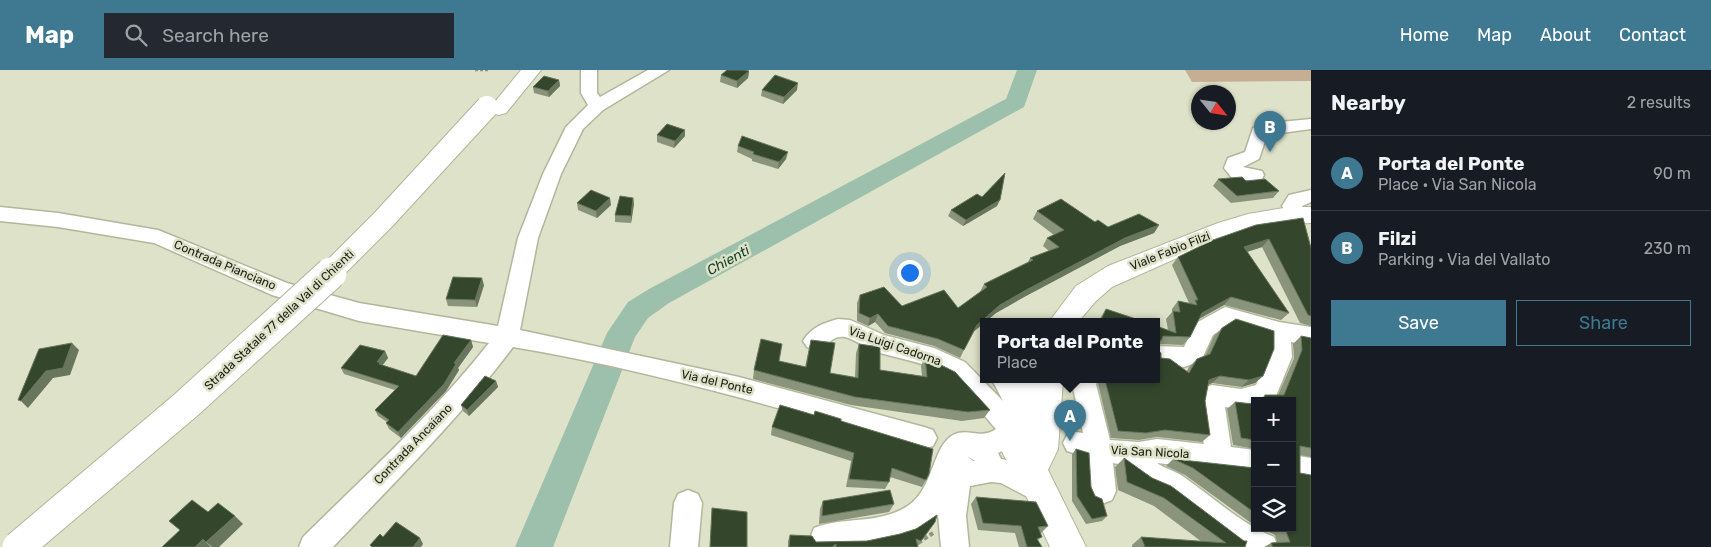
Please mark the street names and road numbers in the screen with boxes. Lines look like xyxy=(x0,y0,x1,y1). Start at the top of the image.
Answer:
street label: Viale Fabio Filzi xyxy=(1128,229,1212,273)
street label: Contrada Pianciano xyxy=(172,237,278,293)
street label: Strada Statale 77 della Val di Chienti xyxy=(201,247,357,393)
street label: Via Luigi Cadorna xyxy=(847,324,943,368)
street label: Via del Ponte xyxy=(680,367,754,397)
street label: Contrada Ancaiano xyxy=(371,401,455,487)
street label: Via San Nicola xyxy=(1110,443,1190,461)

